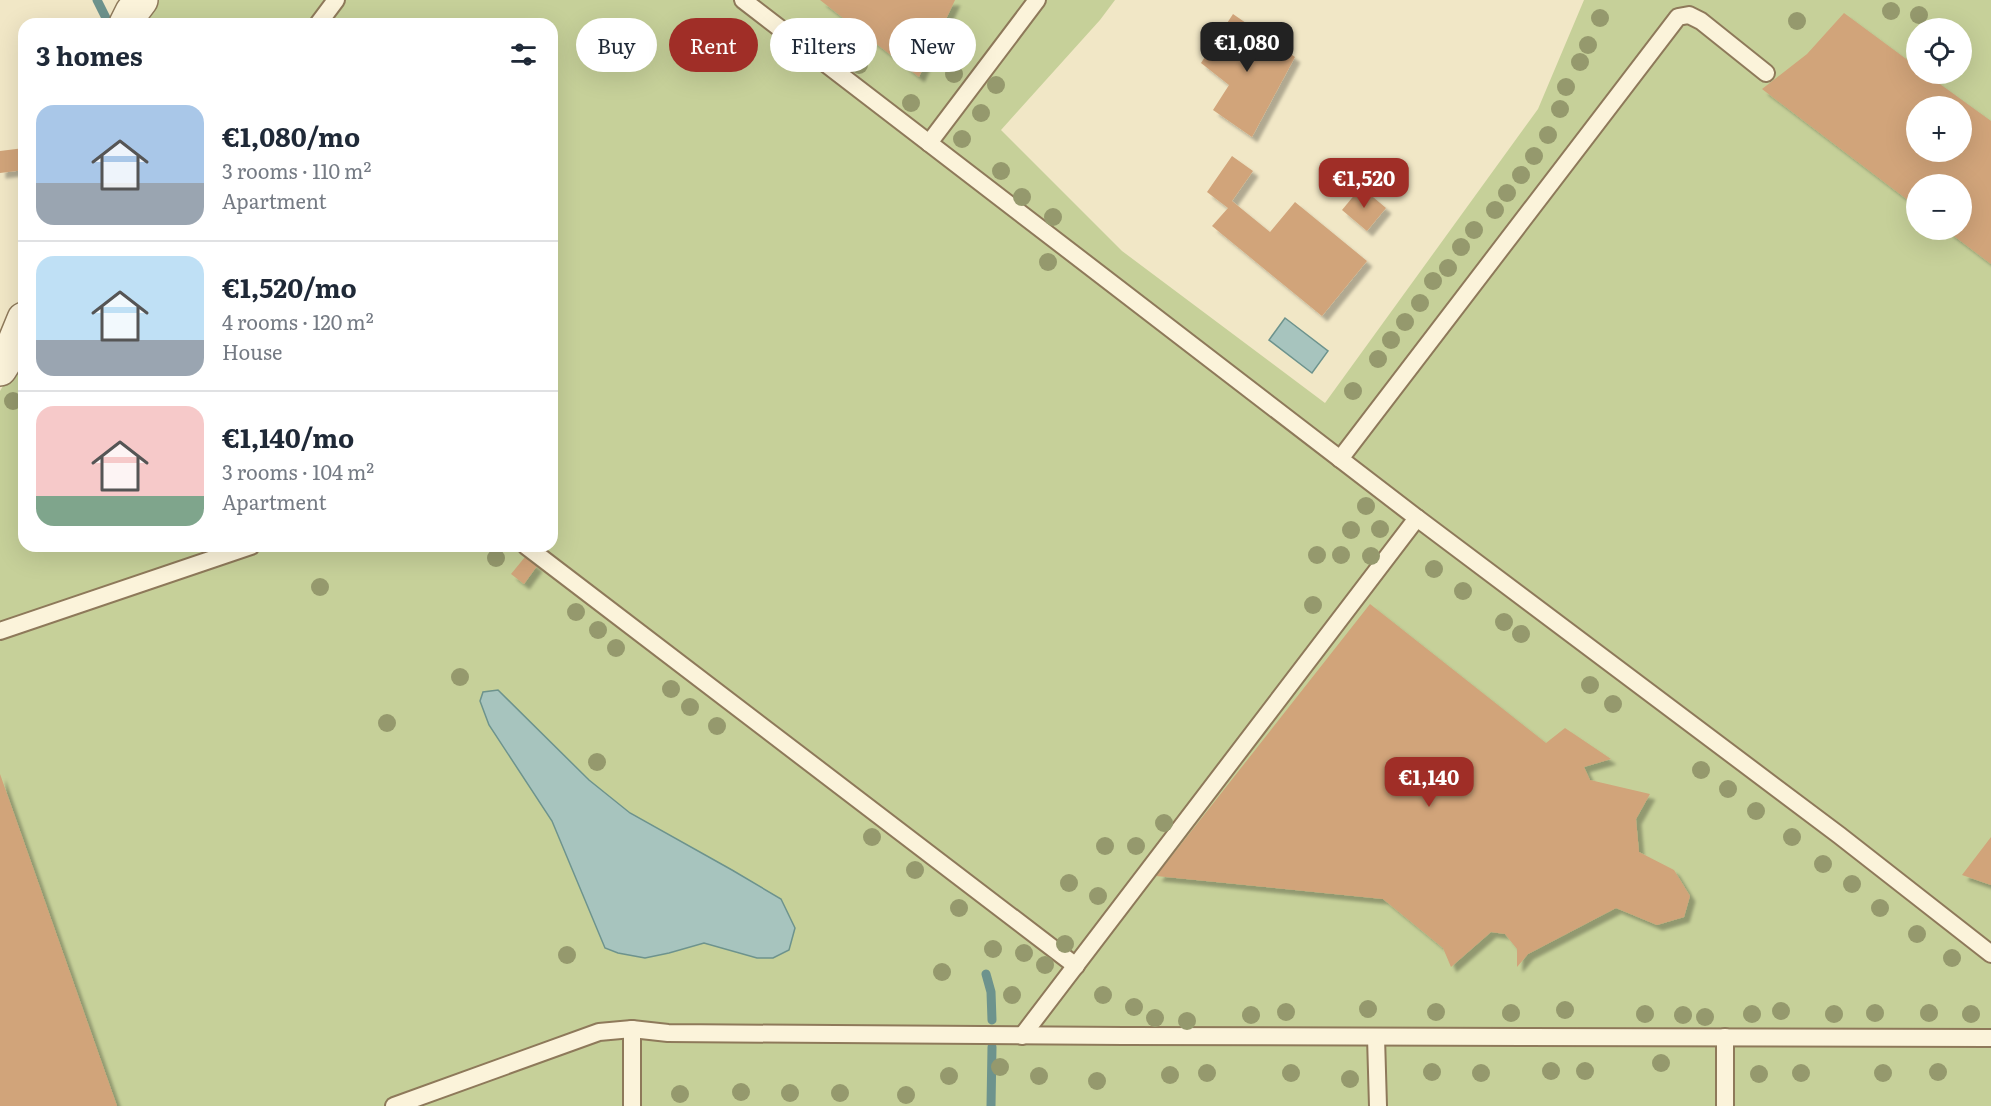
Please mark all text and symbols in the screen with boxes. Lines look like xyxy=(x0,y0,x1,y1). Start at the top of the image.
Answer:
chip: Buy xyxy=(576,18,657,72)
chip: Rent xyxy=(669,18,758,72)
chip: Filters xyxy=(770,18,877,72)
chip: New xyxy=(889,18,976,72)
map controls xyxy=(1906,18,1972,240)
button: locate xyxy=(1906,18,1972,84)
pin: €1,080 xyxy=(1198,22,1296,73)
text: €1,080 xyxy=(1214,26,1280,56)
text: 3 homes xyxy=(36,35,143,74)
icon: filters xyxy=(507,38,540,71)
button: + xyxy=(1906,96,1972,162)
text: €1,080/mo xyxy=(222,116,360,155)
icon: home xyxy=(84,129,156,201)
text: 3 rooms · 110 m² xyxy=(222,155,371,185)
pin: €1,520 xyxy=(1315,158,1413,209)
text: €1,520 xyxy=(1333,162,1395,192)
button: − xyxy=(1906,174,1972,240)
text: Apartment xyxy=(222,185,327,215)
text: €1,520/mo xyxy=(222,267,357,306)
icon: home xyxy=(84,280,156,352)
text: 4 rooms · 120 m² xyxy=(222,306,374,336)
text: House xyxy=(222,336,282,366)
text: €1,140/mo xyxy=(222,417,354,456)
icon: home xyxy=(84,430,156,502)
text: 3 rooms · 104 m² xyxy=(222,456,374,486)
text: Apartment xyxy=(222,486,327,516)
pin: €1,140 xyxy=(1380,757,1478,808)
text: €1,140 xyxy=(1399,761,1459,791)

